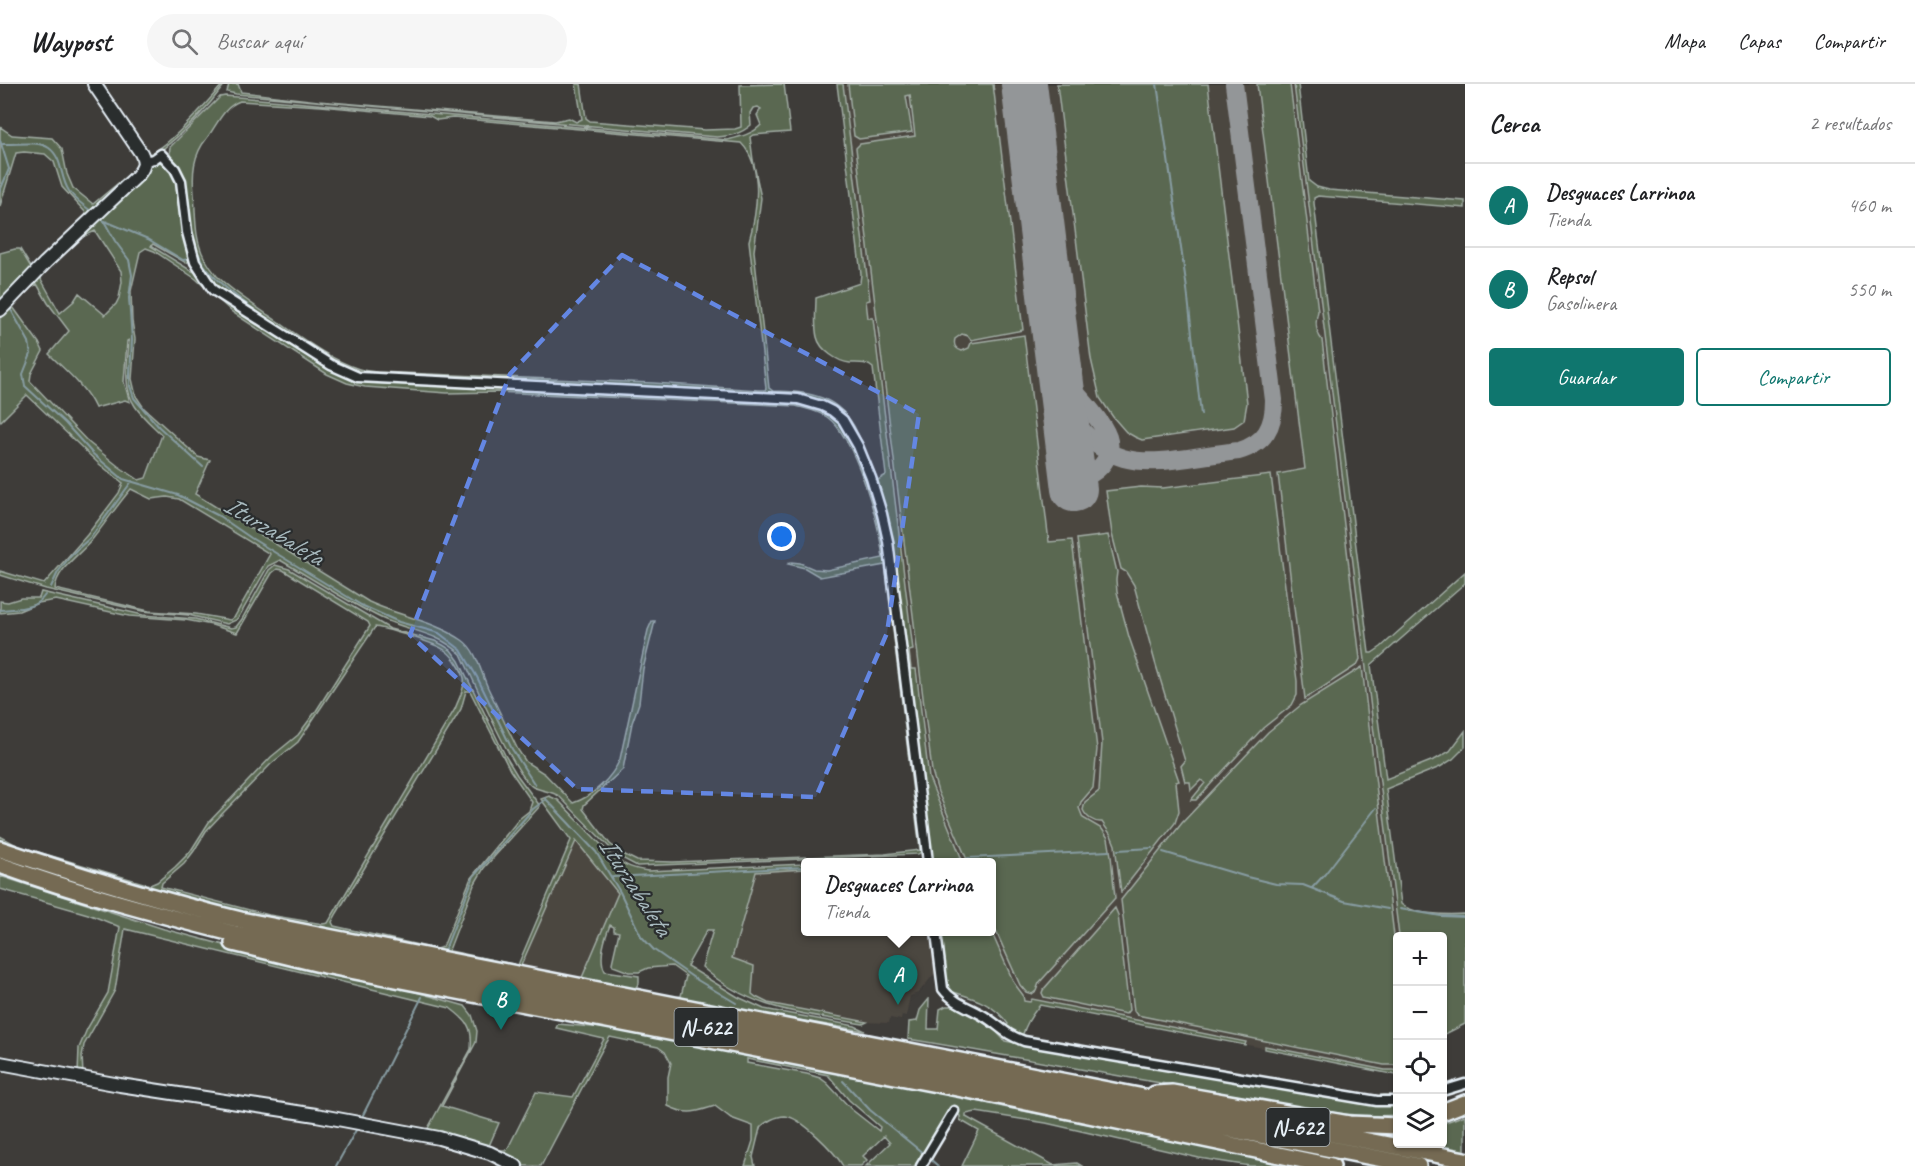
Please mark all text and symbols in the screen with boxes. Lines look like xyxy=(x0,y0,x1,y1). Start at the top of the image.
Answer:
search box xyxy=(147,14,567,68)
text: Waypost xyxy=(30,24,111,59)
icon: search xyxy=(168,25,201,58)
text: Buscar aquí xyxy=(216,27,303,55)
text: Mapa xyxy=(1664,28,1705,54)
text: Capas xyxy=(1738,28,1781,54)
text: Compartir xyxy=(1814,28,1885,54)
text: Cerca xyxy=(1489,107,1539,140)
text: 2 resultados xyxy=(1809,111,1891,136)
text: Desguaces Larrinoa xyxy=(1546,179,1694,207)
text: A xyxy=(1503,193,1514,218)
text: 460 m xyxy=(1848,193,1891,218)
text: Tienda xyxy=(1546,207,1590,232)
text: Repsol xyxy=(1546,263,1593,291)
text: B xyxy=(1503,277,1514,302)
text: 550 m xyxy=(1848,277,1891,302)
text: Gasolinera xyxy=(1546,291,1616,316)
button: Guardar xyxy=(1489,348,1684,406)
button: Compartir xyxy=(1696,348,1891,406)
water label: Iturzabaleta xyxy=(218,488,332,574)
your location xyxy=(767,522,796,551)
water label: Iturzabaleta xyxy=(592,831,681,944)
popup xyxy=(801,858,996,936)
text: Desguaces Larrinoa xyxy=(825,871,972,899)
text: Tienda xyxy=(825,899,869,924)
map controls xyxy=(1393,932,1447,1148)
button: + xyxy=(1393,932,1447,986)
pin: A xyxy=(878,956,918,1005)
pin: B xyxy=(482,980,520,1030)
button: − xyxy=(1393,986,1447,1040)
road number: N-622 xyxy=(674,1008,738,1046)
button: locate xyxy=(1393,1040,1447,1094)
button: layers xyxy=(1393,1094,1447,1148)
road number: N-622 xyxy=(1266,1108,1330,1146)

